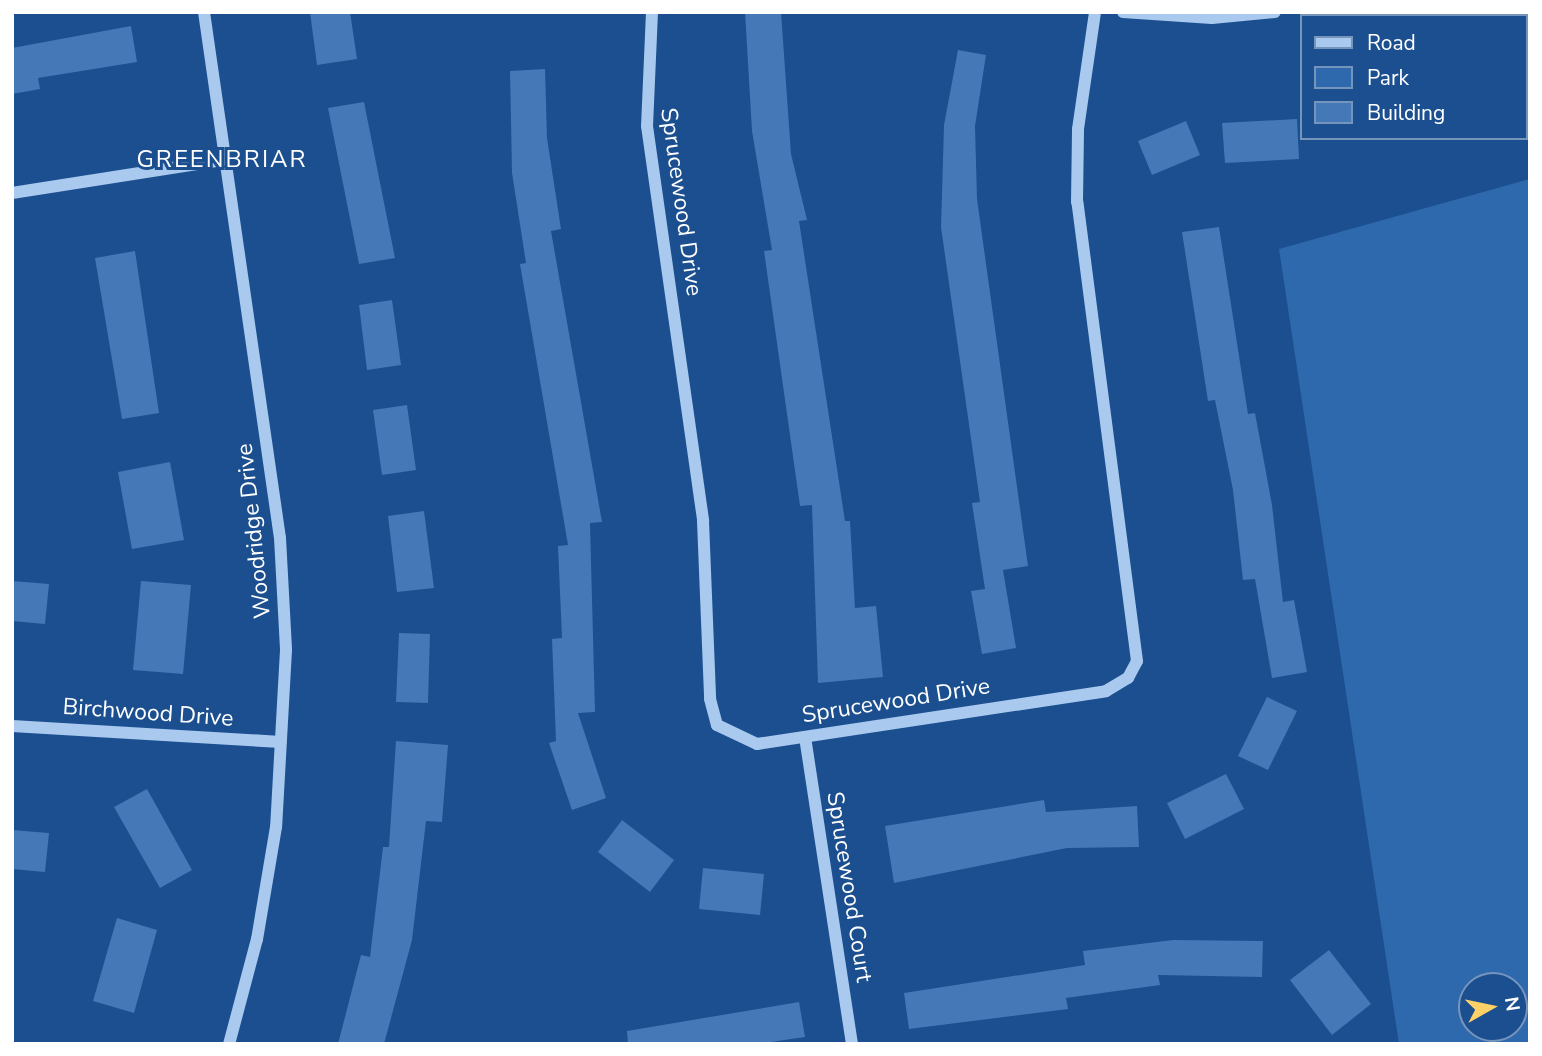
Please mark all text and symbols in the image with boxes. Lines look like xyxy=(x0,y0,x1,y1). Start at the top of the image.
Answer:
legend xyxy=(1300,14,1528,140)
text: Road xyxy=(1367,29,1416,57)
text: Park xyxy=(1367,64,1409,92)
text: Building xyxy=(1367,99,1445,127)
street label: Sprucewood Drive xyxy=(654,106,708,298)
district label: GREENBRIAR xyxy=(138,146,306,174)
street label: Woodridge Drive xyxy=(231,442,277,620)
street label: Sprucewood Drive xyxy=(800,673,992,729)
street label: Birchwood Drive xyxy=(62,693,234,733)
street label: Sprucewood Court xyxy=(820,790,878,984)
north arrow xyxy=(1458,972,1528,1042)
text: N xyxy=(1498,995,1526,1013)

